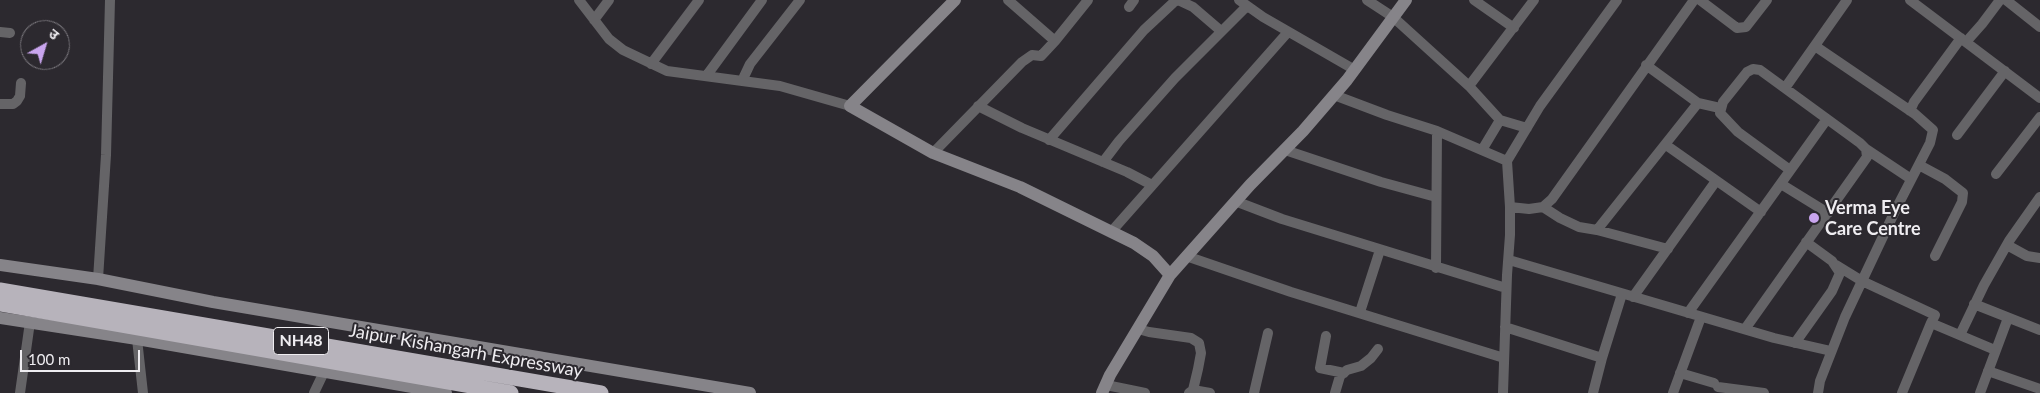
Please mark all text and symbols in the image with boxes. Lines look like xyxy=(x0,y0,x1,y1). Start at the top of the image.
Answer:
north arrow xyxy=(20,20,70,70)
text: उ xyxy=(46,25,63,43)
place label: Verma Eye Care Centre xyxy=(1825,197,1921,240)
marker: Verma Eye Care Centre xyxy=(1807,211,1821,225)
street label: Jaipur Kishangarh Expressway xyxy=(347,320,585,382)
road number: NH48 xyxy=(274,328,328,354)
scale bar xyxy=(22,340,142,372)
text: 100 m xyxy=(28,350,70,368)

